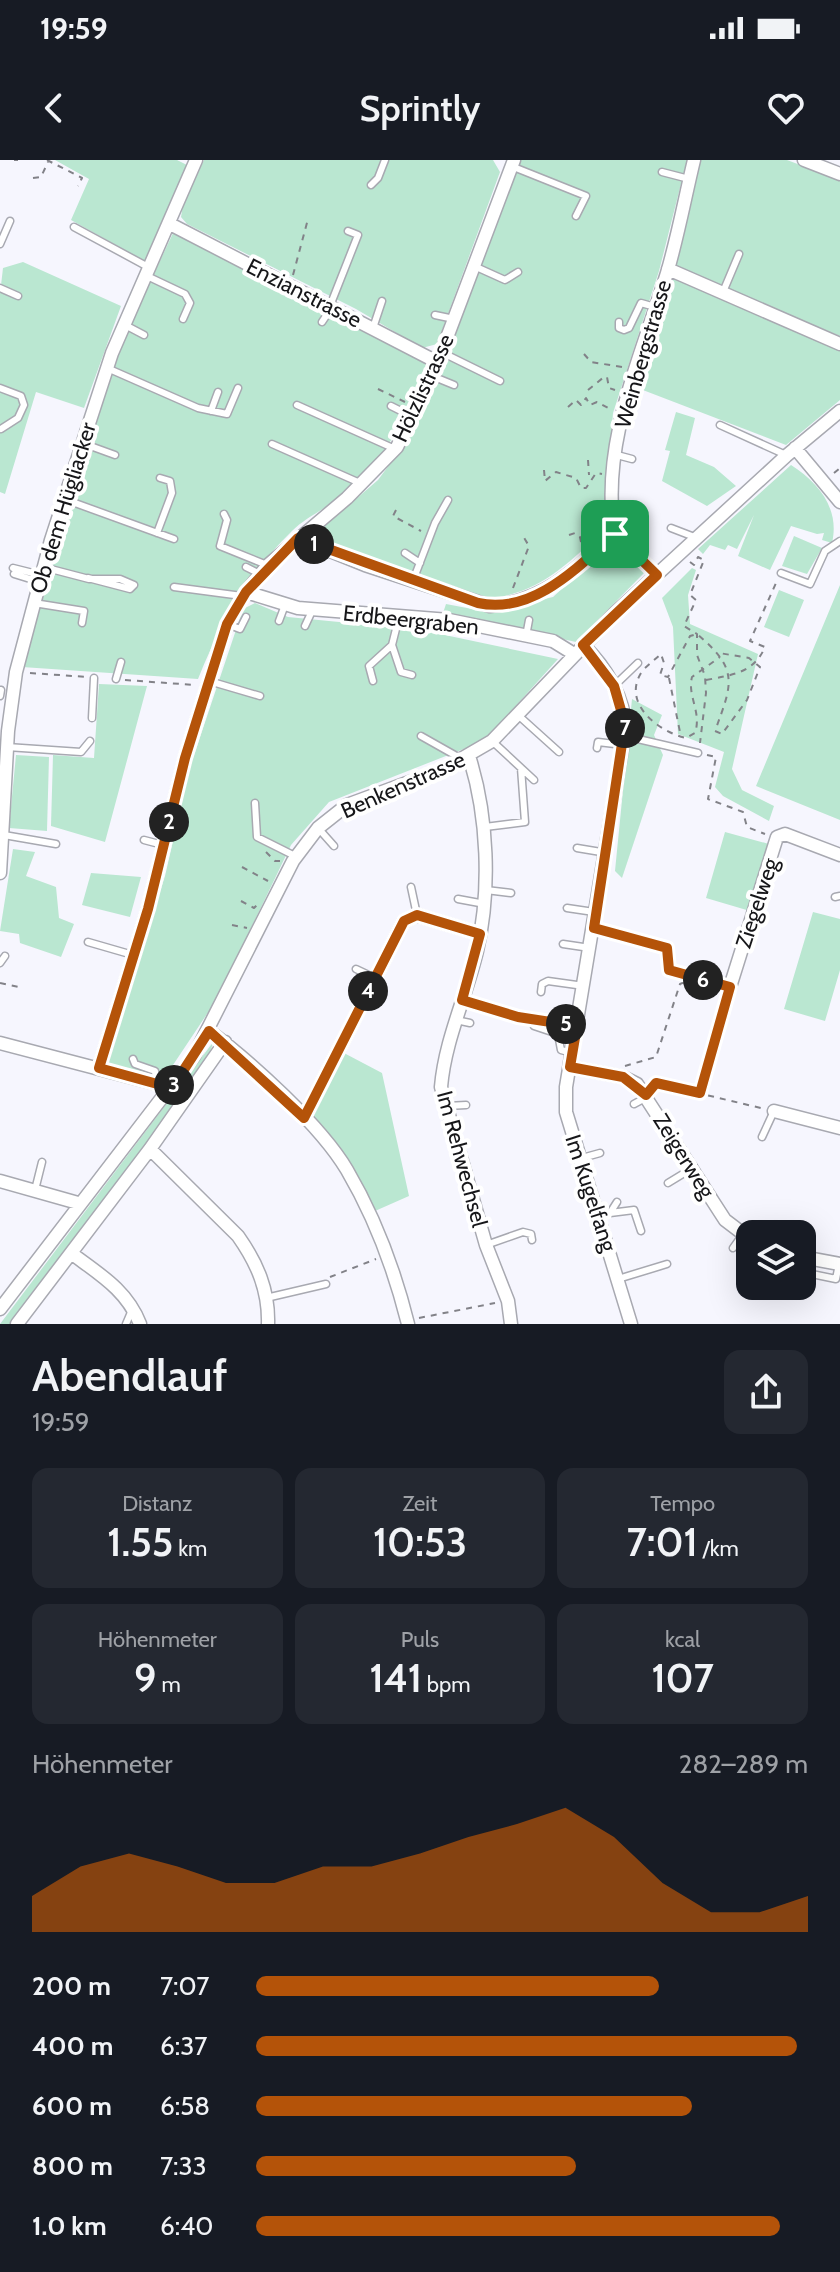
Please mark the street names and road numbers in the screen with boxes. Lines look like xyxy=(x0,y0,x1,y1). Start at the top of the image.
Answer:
street label: Enzianstrasse xyxy=(242,252,366,334)
street label: Weinbergstrasse xyxy=(609,277,677,431)
street label: Hölzlistrasse xyxy=(386,330,460,446)
street label: Ob dem Hügliacker xyxy=(24,419,102,597)
street label: Erdbeergraben xyxy=(342,599,480,641)
street label: Benkenstrasse xyxy=(337,746,469,824)
street label: Ziegelweg xyxy=(730,854,785,952)
street label: Im Rehwechsel xyxy=(431,1088,493,1231)
street label: Zeigerweg xyxy=(647,1109,721,1204)
street label: Im Kugelfang xyxy=(559,1131,623,1256)

